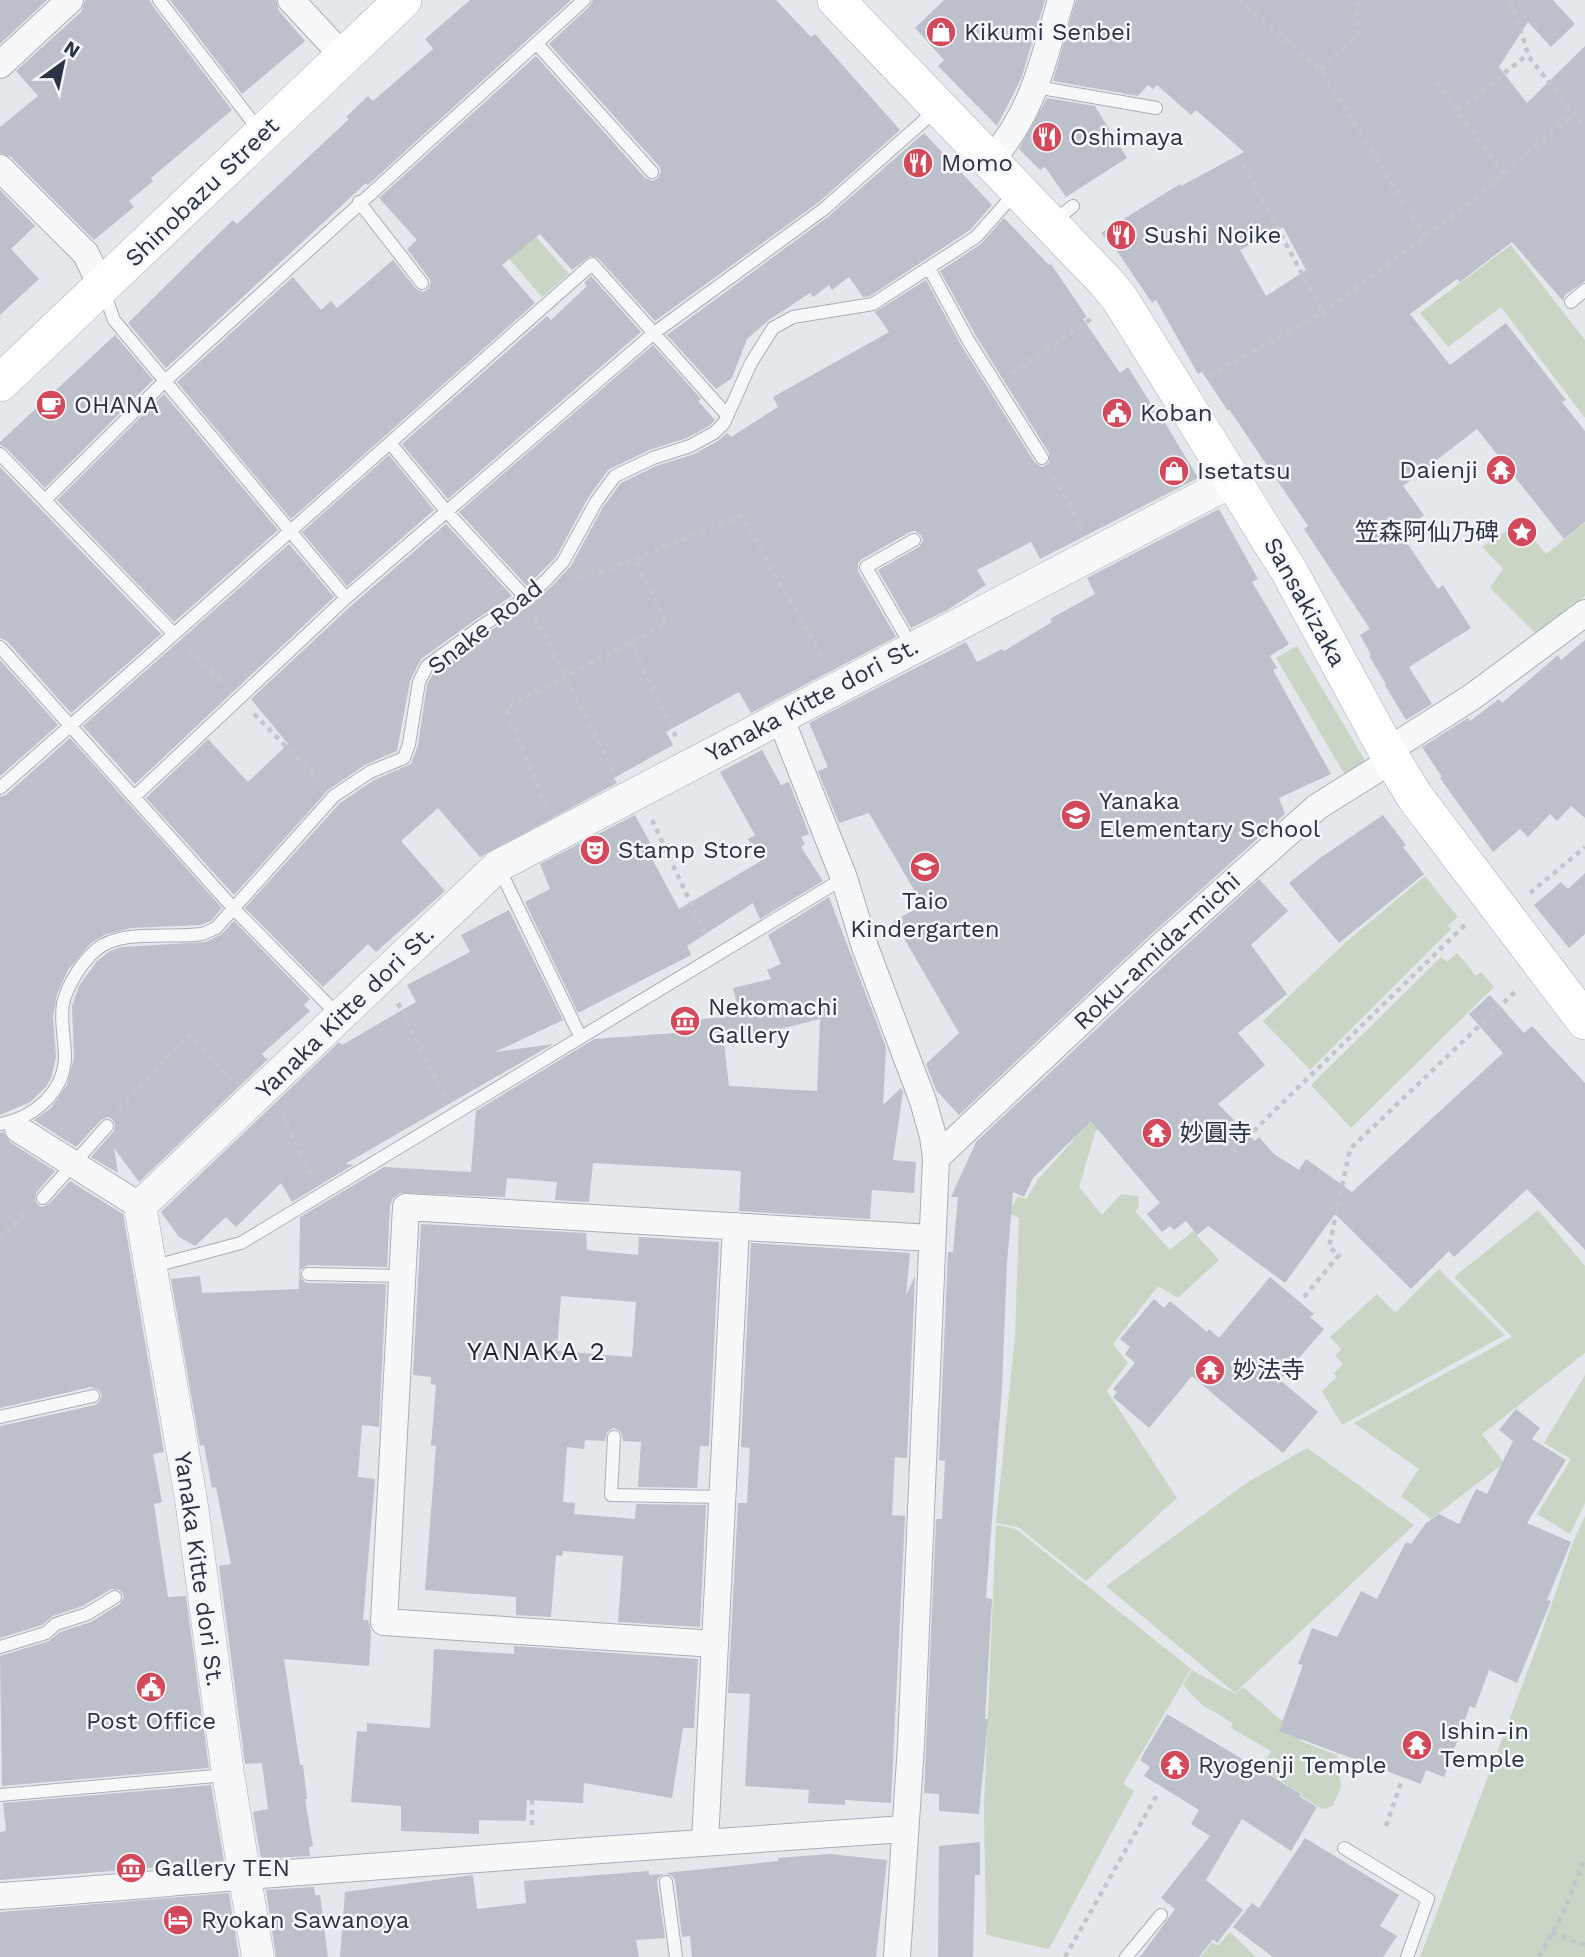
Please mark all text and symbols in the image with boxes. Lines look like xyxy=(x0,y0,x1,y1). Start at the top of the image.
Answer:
shop icon: Kikumi Senbei xyxy=(924,15,958,49)
place label: Kikumi Senbei xyxy=(964,18,1131,46)
north arrow xyxy=(28,28,98,98)
text: N xyxy=(60,36,84,63)
street label: Shinobazu Street xyxy=(119,112,285,272)
restaurant icon: Oshimaya xyxy=(1030,120,1064,154)
place label: Oshimaya xyxy=(1070,123,1183,151)
restaurant icon: Momo xyxy=(901,146,935,180)
place label: Momo xyxy=(941,149,1013,177)
restaurant icon: Sushi Noike xyxy=(1104,218,1138,252)
place label: Sushi Noike xyxy=(1144,221,1281,249)
cafe icon: OHANA xyxy=(34,388,68,422)
place label: OHANA xyxy=(74,391,159,419)
public building icon: Koban xyxy=(1100,396,1134,430)
place label: Koban xyxy=(1140,399,1213,427)
temple icon: Daienji xyxy=(1484,453,1518,487)
shop icon: Isetatsu xyxy=(1157,454,1191,488)
place label: Daienji xyxy=(1399,456,1478,484)
place label: Isetatsu xyxy=(1197,457,1291,485)
place icon: 笠森阿仙乃碑 xyxy=(1505,515,1539,549)
place label: 笠森阿仙乃碑 xyxy=(1355,518,1499,546)
street label: Sansakizaka xyxy=(1258,533,1352,671)
street label: Snake Road xyxy=(422,574,548,680)
street label: Yanaka Kitte dori St. xyxy=(701,632,923,768)
place label: Yanaka Elementary School xyxy=(1099,787,1321,843)
school or university icon: Yanaka Elementary School xyxy=(1059,798,1093,832)
theatre icon: Stamp Store xyxy=(578,833,612,867)
place label: Stamp Store xyxy=(618,836,766,864)
school or university icon: Taio Kindergarten xyxy=(908,850,942,884)
street label: Roku-amida-michi xyxy=(1068,867,1246,1035)
place label: Taio Kindergarten xyxy=(850,887,1000,943)
street label: Yanaka Kitte dori St. xyxy=(250,920,440,1104)
place label: Nekomachi Gallery xyxy=(708,993,838,1049)
museum icon: Nekomachi Gallery xyxy=(668,1004,702,1038)
temple icon: 妙圓寺 xyxy=(1140,1116,1174,1150)
place label: 妙圓寺 xyxy=(1180,1119,1252,1147)
district label: YANAKA 2 xyxy=(467,1336,607,1366)
temple icon: 妙法寺 xyxy=(1193,1353,1227,1387)
place label: 妙法寺 xyxy=(1233,1356,1305,1384)
street label: Yanaka Kitte dori St. xyxy=(169,1450,229,1688)
public building icon: Post Office xyxy=(134,1670,168,1704)
place label: Post Office xyxy=(86,1707,216,1735)
place label: Ishin-in Temple xyxy=(1440,1717,1529,1773)
temple icon: Ishin-in Temple xyxy=(1400,1728,1434,1762)
temple icon: Ryogenji Temple xyxy=(1158,1748,1192,1782)
place label: Ryogenji Temple xyxy=(1198,1751,1387,1779)
museum icon: Gallery TEN xyxy=(114,1851,148,1885)
place label: Gallery TEN xyxy=(154,1854,290,1882)
hotel icon: Ryokan Sawanoya xyxy=(161,1903,195,1937)
place label: Ryokan Sawanoya xyxy=(201,1906,409,1934)

